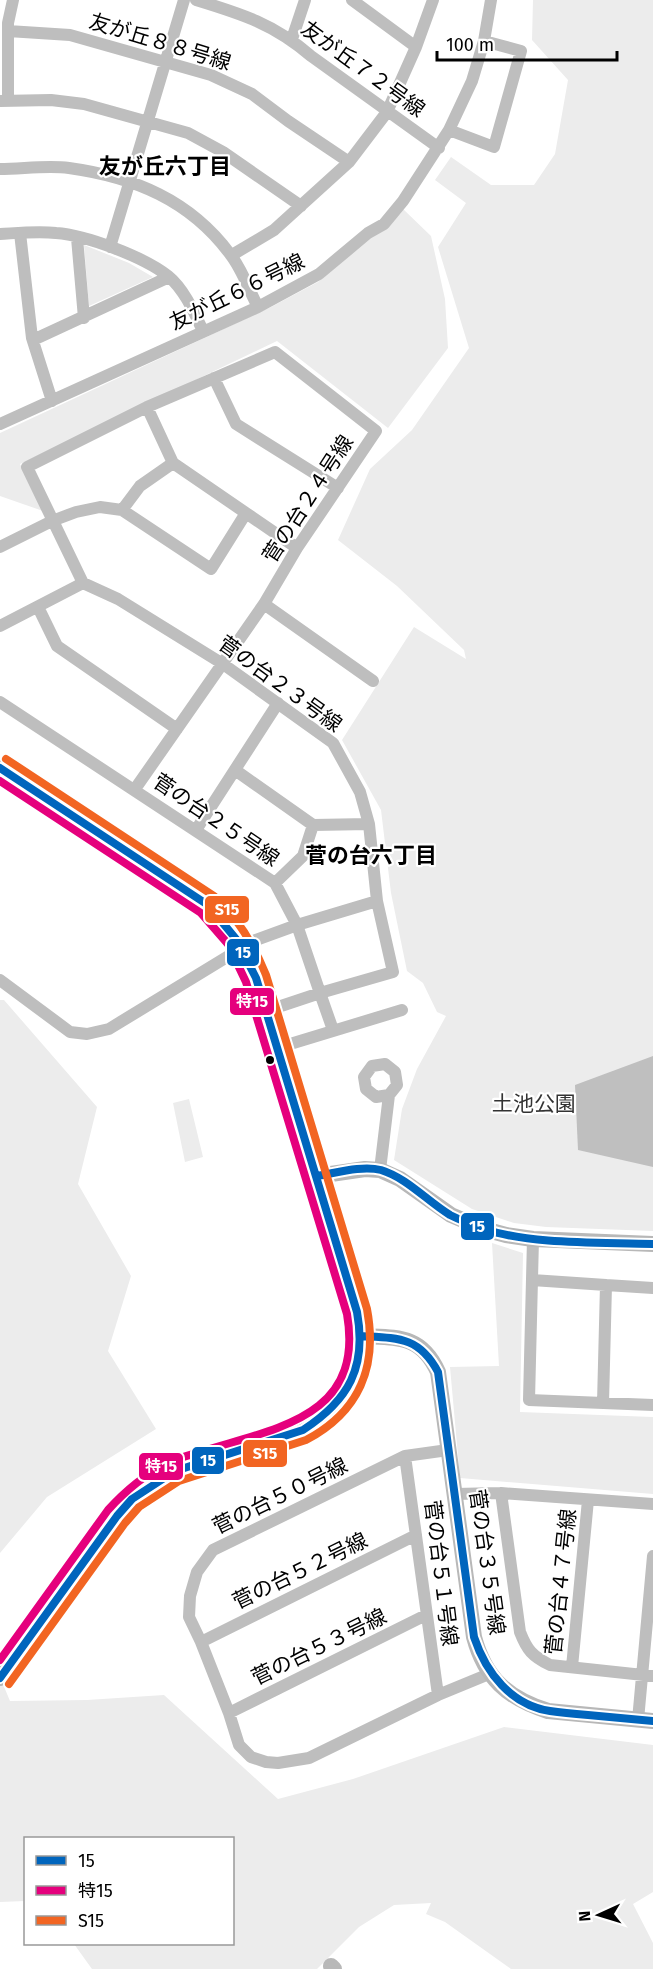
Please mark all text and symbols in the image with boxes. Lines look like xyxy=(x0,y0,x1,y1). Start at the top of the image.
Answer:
street label: 友が丘８８号線 xyxy=(86,8,234,76)
street label: 友が丘７２号線 xyxy=(296,15,430,123)
scale bar xyxy=(437,24,617,62)
text: 100 m xyxy=(446,34,494,56)
district label: 友が丘六丁目 xyxy=(99,153,231,180)
street label: 友が丘６６号線 xyxy=(165,248,309,336)
street label: 菅の台２４号線 xyxy=(257,430,359,568)
street label: 菅の台２３号線 xyxy=(213,630,347,738)
street label: 菅の台２５号線 xyxy=(148,768,284,872)
district label: 菅の台六丁目 xyxy=(305,842,437,869)
line badge: S15 xyxy=(204,895,250,924)
text: S15 xyxy=(215,900,240,919)
line badge: 15 xyxy=(226,938,260,967)
text: 15 xyxy=(235,943,251,962)
line badge: 特15 xyxy=(229,987,275,1016)
text: 特15 xyxy=(236,992,268,1011)
unlabelled marker xyxy=(264,1054,276,1066)
park label: 土池公園 xyxy=(492,1091,576,1117)
line badge: 15 xyxy=(460,1212,495,1241)
text: 15 xyxy=(469,1217,485,1236)
line badge: S15 xyxy=(242,1439,288,1468)
text: S15 xyxy=(253,1444,278,1463)
line badge: 15 xyxy=(191,1446,225,1475)
text: 15 xyxy=(200,1451,216,1470)
line badge: 特15 xyxy=(138,1452,184,1481)
street label: 菅の台５０号線 xyxy=(208,1452,352,1540)
text: 特15 xyxy=(145,1457,177,1476)
street label: 菅の台３５号線 xyxy=(464,1487,510,1637)
street label: 菅の台５１号線 xyxy=(419,1498,463,1648)
street label: 菅の台４７号線 xyxy=(540,1508,582,1656)
street label: 菅の台５２号線 xyxy=(228,1527,372,1615)
street label: 菅の台５３号線 xyxy=(247,1603,391,1691)
legend xyxy=(24,1837,234,1945)
text: 15 xyxy=(78,1850,95,1872)
text: 特15 xyxy=(78,1880,113,1902)
north arrow xyxy=(569,1885,629,1945)
text: S15 xyxy=(78,1910,104,1932)
text: N xyxy=(575,1910,594,1922)

